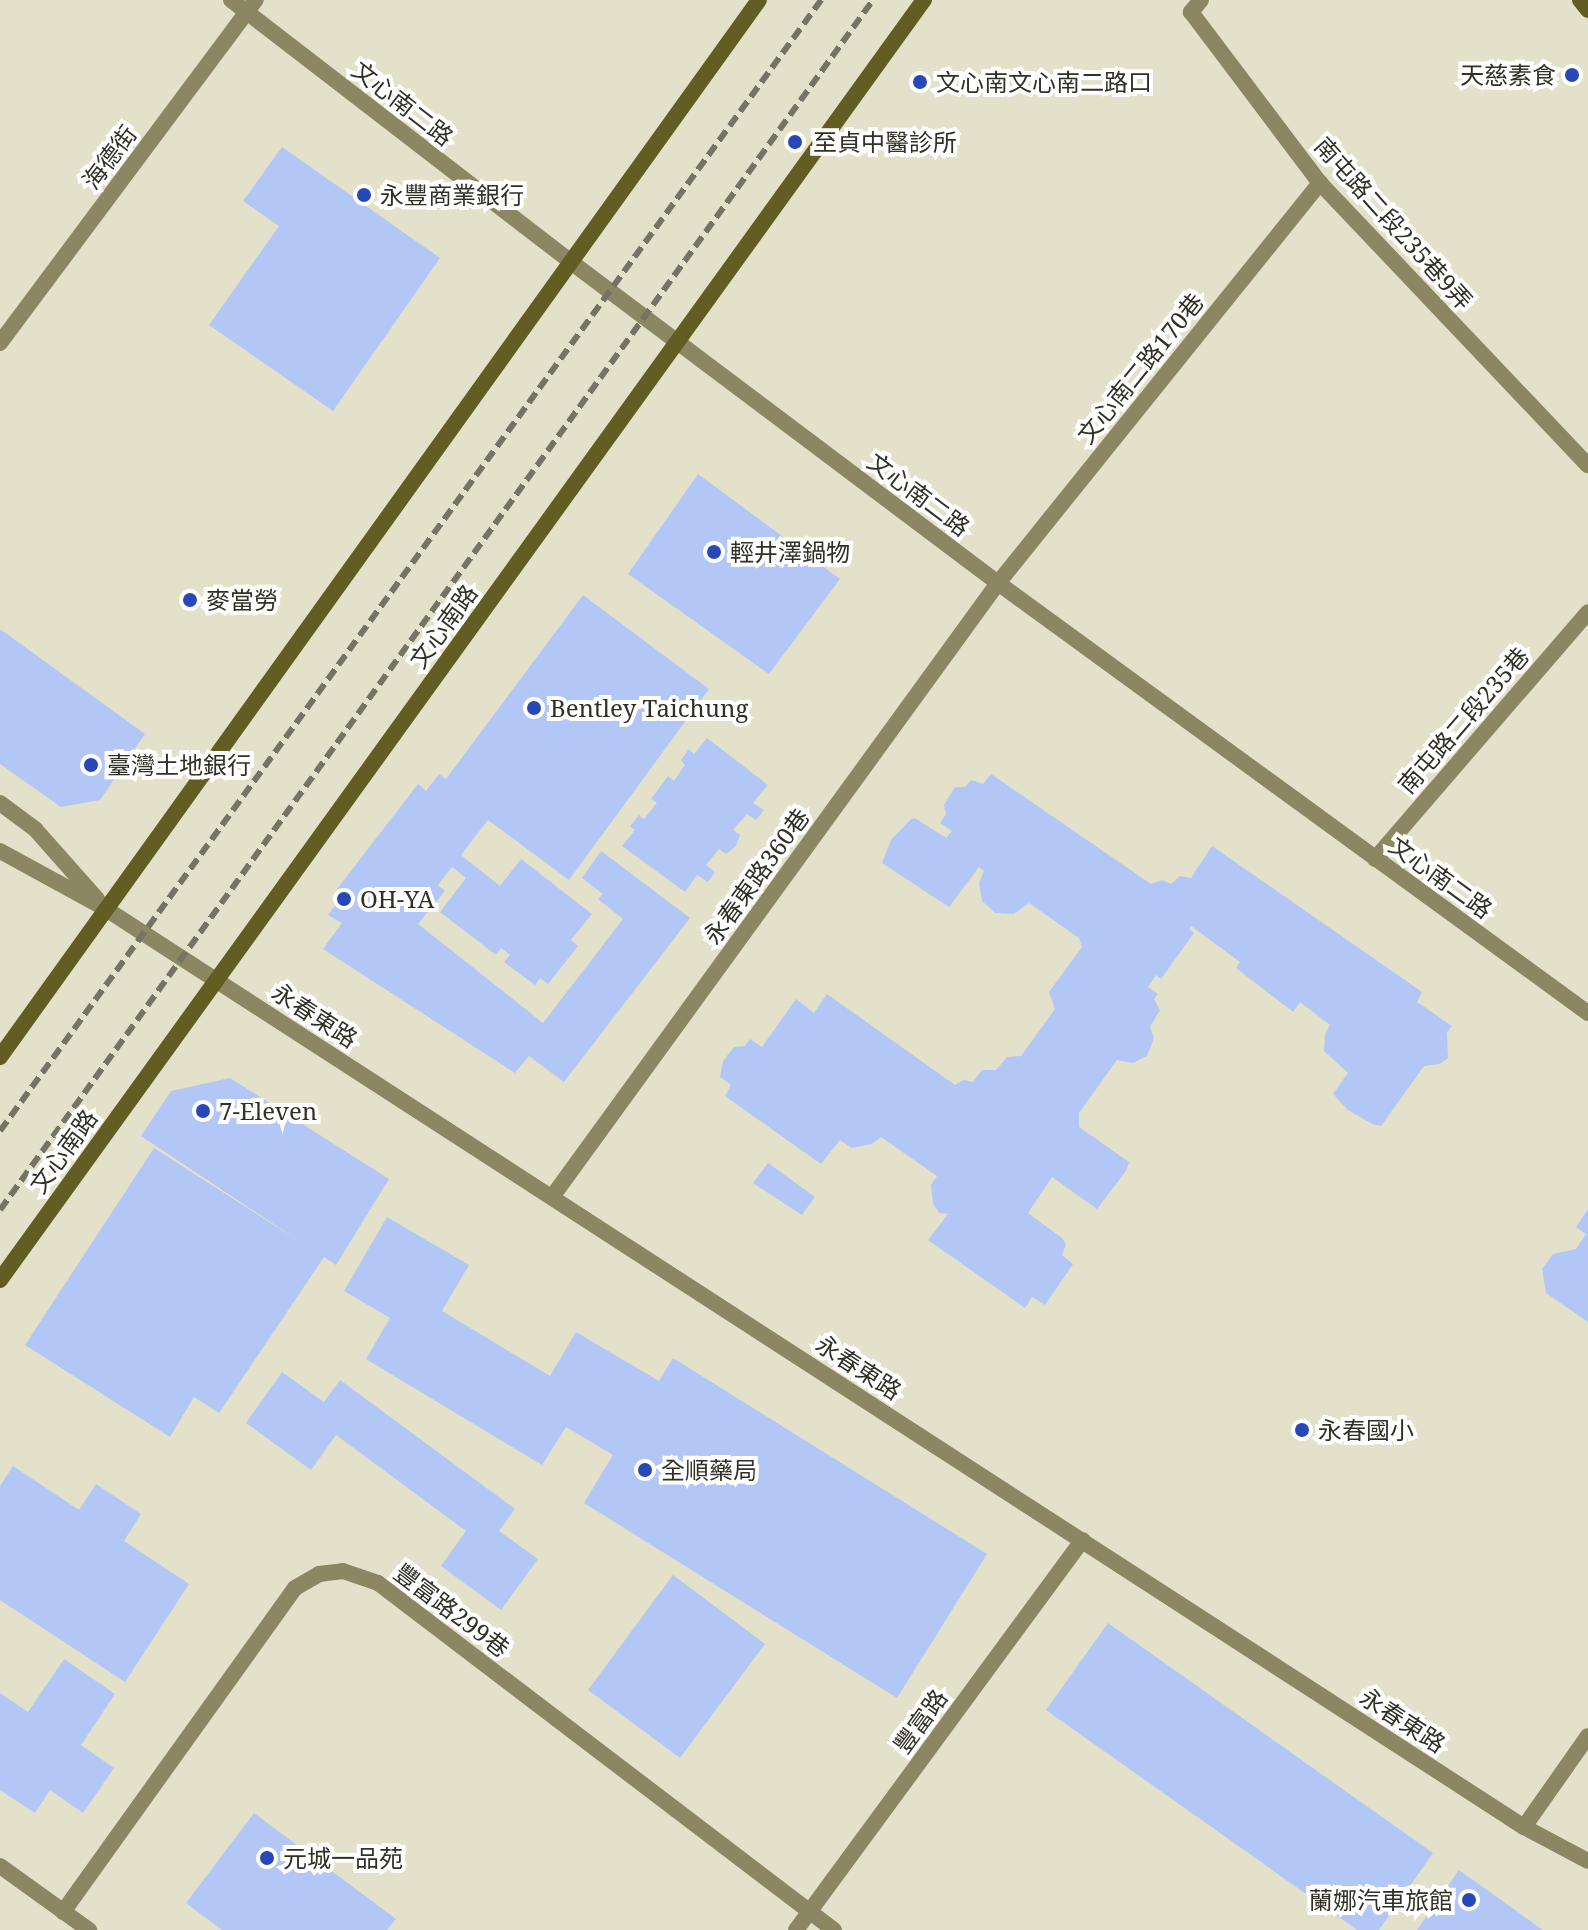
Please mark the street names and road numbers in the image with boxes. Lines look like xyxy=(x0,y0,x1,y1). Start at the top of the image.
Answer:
street label: 文心南二路 xyxy=(347,55,459,151)
street label: 海德街 xyxy=(76,120,142,194)
street label: 南屯路二段235巷9弄 xyxy=(1309,131,1479,315)
street label: 文心南二路170巷 xyxy=(1071,287,1209,449)
street label: 文心南二路 xyxy=(862,446,976,542)
street label: 文心南路 xyxy=(403,579,483,673)
street label: 南屯路二段235巷 xyxy=(1392,641,1534,799)
street label: 永春東路360巷 xyxy=(697,803,815,949)
street label: 文心南二路 xyxy=(1384,830,1498,924)
street label: 永春東路 xyxy=(267,977,363,1053)
street label: 文心南路 xyxy=(23,1104,103,1198)
street label: 永春東路 xyxy=(811,1329,907,1405)
street label: 豐富路299巷 xyxy=(389,1558,515,1662)
street label: 永春東路 xyxy=(1355,1682,1451,1758)
street label: 豐富路 xyxy=(887,1683,953,1759)

